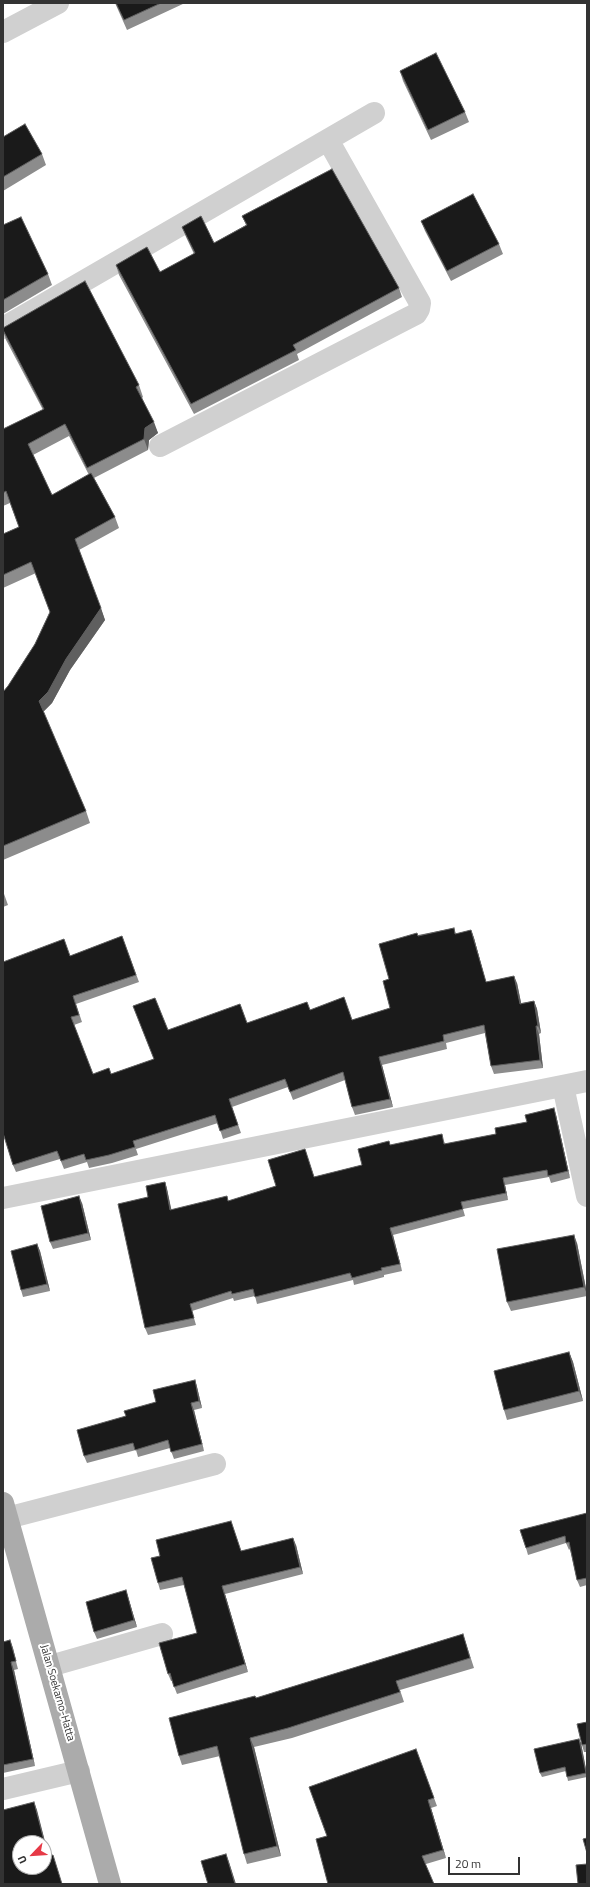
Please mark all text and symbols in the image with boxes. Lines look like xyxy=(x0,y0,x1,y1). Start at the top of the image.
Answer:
street label: Jalan Soekarno-Hatta xyxy=(37,1643,77,1743)
north arrow xyxy=(12,1835,52,1875)
scale bar xyxy=(450,1849,522,1875)
text: U xyxy=(13,1853,31,1866)
text: 20 m xyxy=(455,1854,481,1873)

